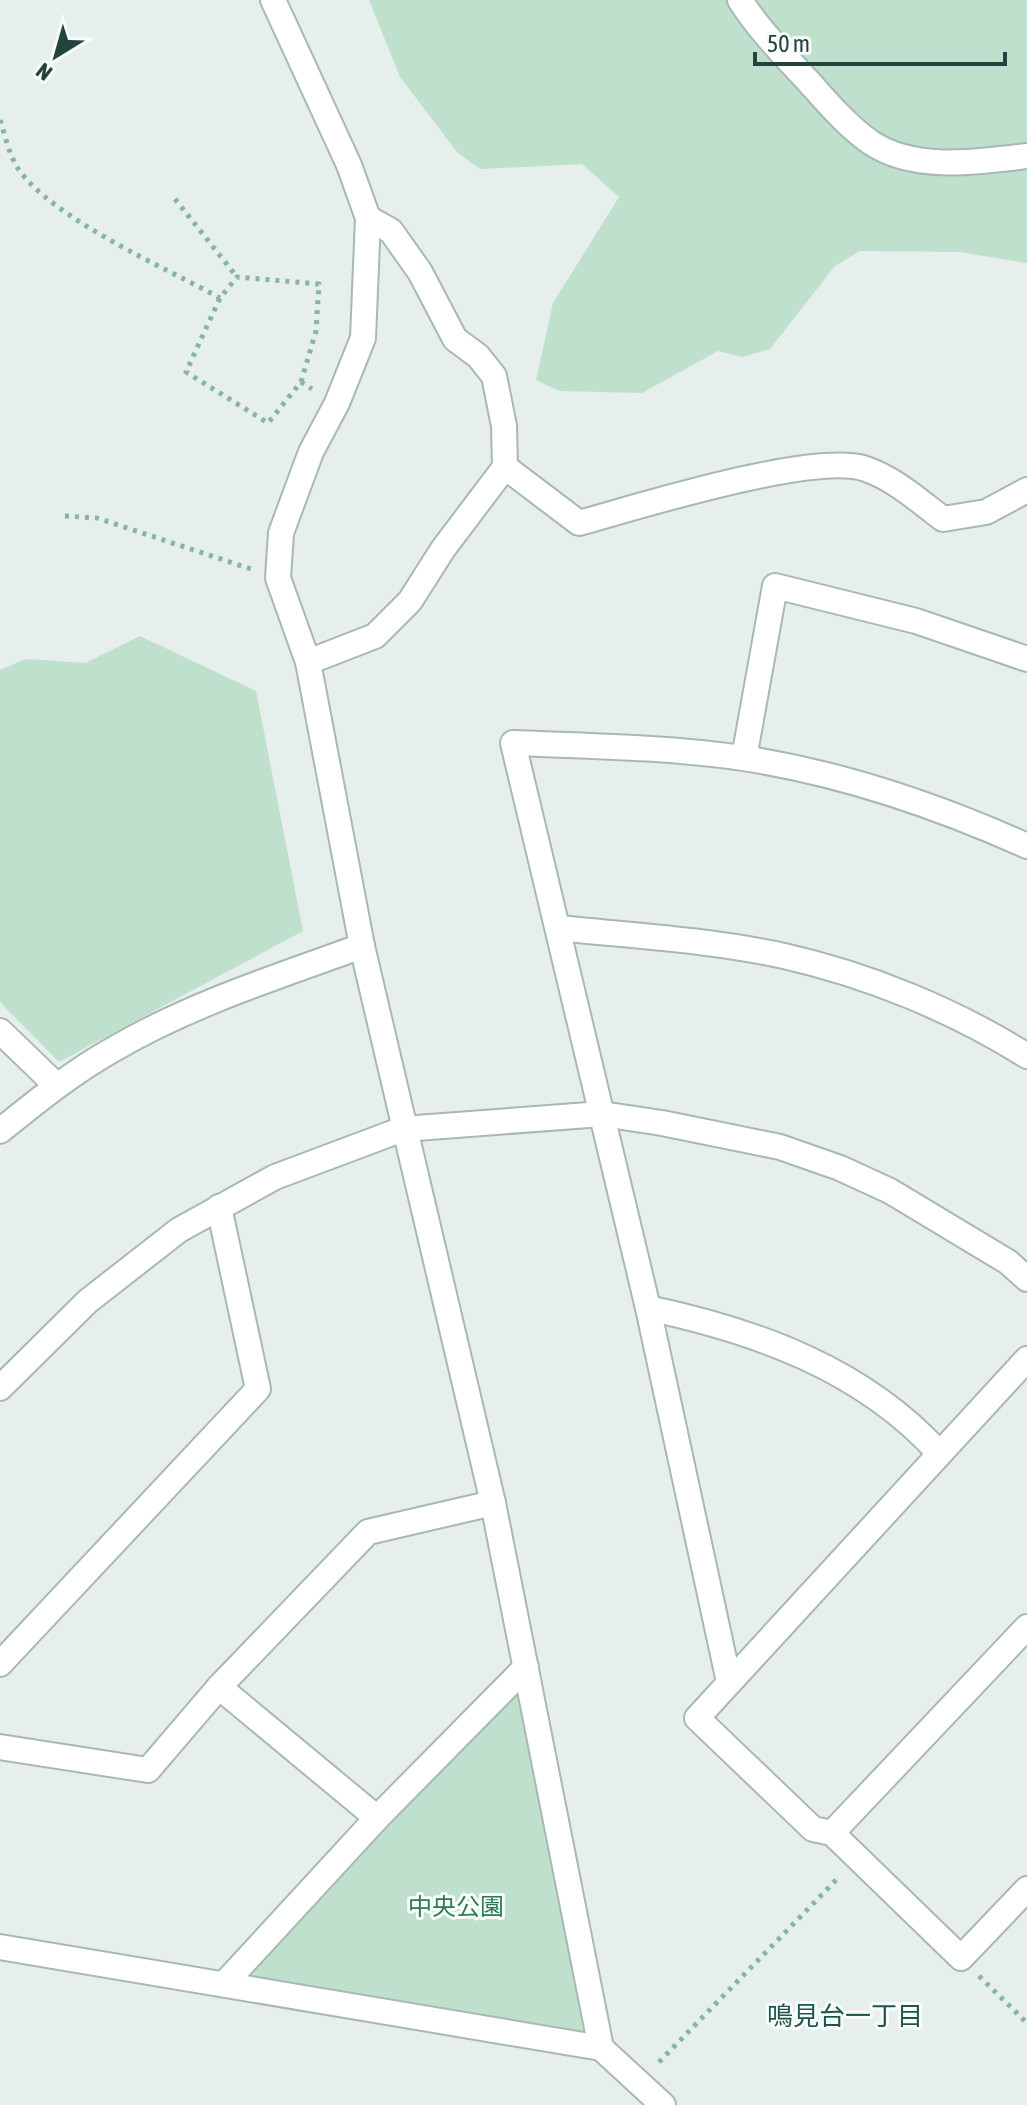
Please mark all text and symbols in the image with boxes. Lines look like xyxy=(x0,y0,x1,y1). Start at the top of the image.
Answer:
north arrow xyxy=(16,16,96,96)
scale bar xyxy=(755,16,1005,66)
text: 50 m xyxy=(767,30,810,57)
text: N xyxy=(31,58,57,86)
park label: 中央公園 xyxy=(408,1893,504,1920)
district label: 鳴見台一丁目 xyxy=(767,2001,923,2031)

